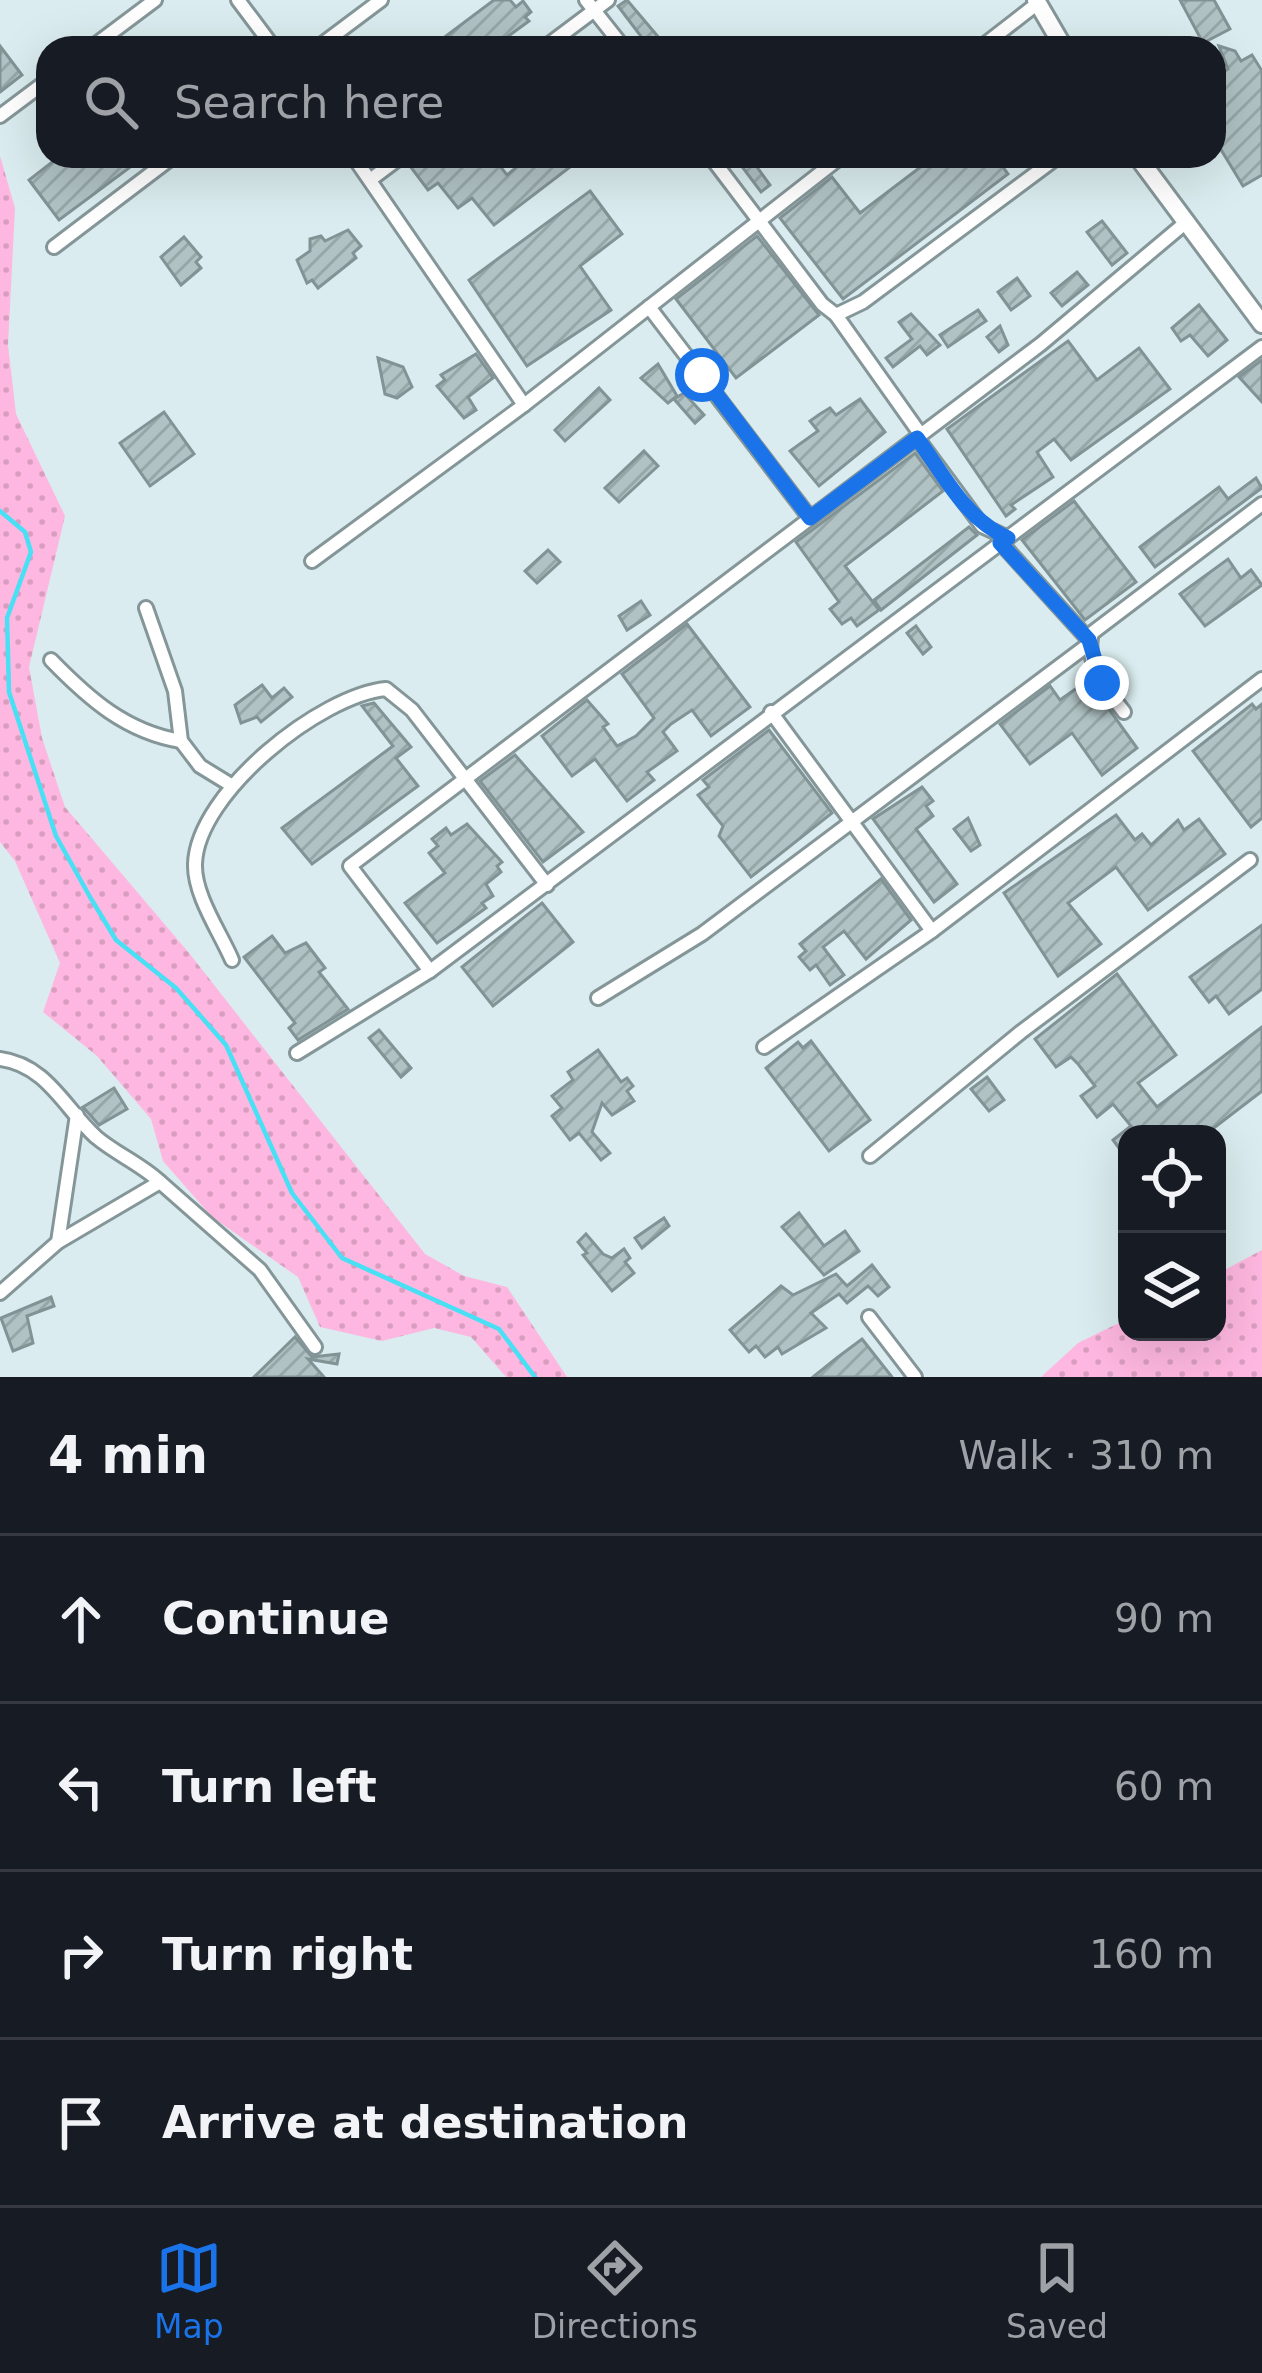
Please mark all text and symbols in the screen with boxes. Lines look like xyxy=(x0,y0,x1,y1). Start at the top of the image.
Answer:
search box xyxy=(36,36,1226,168)
icon: search xyxy=(78,69,144,135)
text: Search here xyxy=(174,76,444,129)
route start xyxy=(675,348,729,402)
route end xyxy=(1075,656,1129,710)
map controls xyxy=(1118,1125,1226,1341)
button: locate xyxy=(1118,1125,1226,1233)
button: layers xyxy=(1118,1233,1226,1341)
text: 4 min xyxy=(48,1426,208,1485)
text: Walk · 310 m xyxy=(959,1433,1214,1478)
icon: ahead xyxy=(48,1586,114,1652)
text: Continue xyxy=(162,1592,390,1645)
text: 90 m xyxy=(1114,1596,1214,1641)
icon: left xyxy=(48,1754,114,1820)
text: Turn left xyxy=(162,1760,377,1813)
text: 60 m xyxy=(1114,1764,1214,1809)
icon: right xyxy=(48,1922,114,1988)
text: Turn right xyxy=(162,1928,413,1981)
text: 160 m xyxy=(1089,1932,1214,1977)
icon: arrive xyxy=(48,2090,114,2156)
text: Arrive at destination xyxy=(162,2096,688,2149)
tab: Map xyxy=(154,2235,224,2346)
tab: Directions xyxy=(532,2235,698,2346)
tab: Saved xyxy=(1006,2235,1108,2346)

